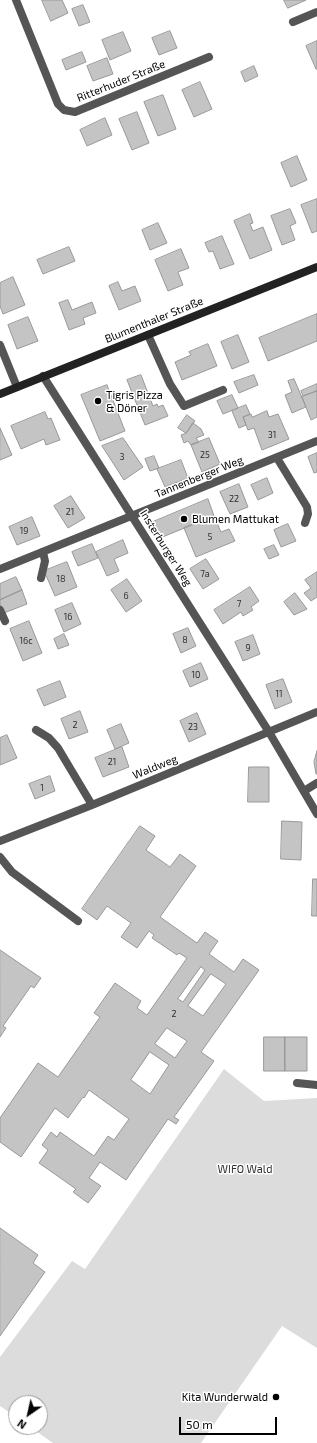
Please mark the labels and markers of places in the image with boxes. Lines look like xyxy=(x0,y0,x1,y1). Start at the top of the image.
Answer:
place label: Tigris Pizza & Döner xyxy=(106,388,163,414)
marker: Tigris Pizza & Döner xyxy=(93,396,103,406)
place label: Blumen Mattukat xyxy=(192,512,279,526)
marker: Blumen Mattukat xyxy=(179,514,189,524)
place label: Kita Wunderwald xyxy=(182,1390,268,1404)
marker: Kita Wunderwald xyxy=(271,1392,281,1402)

